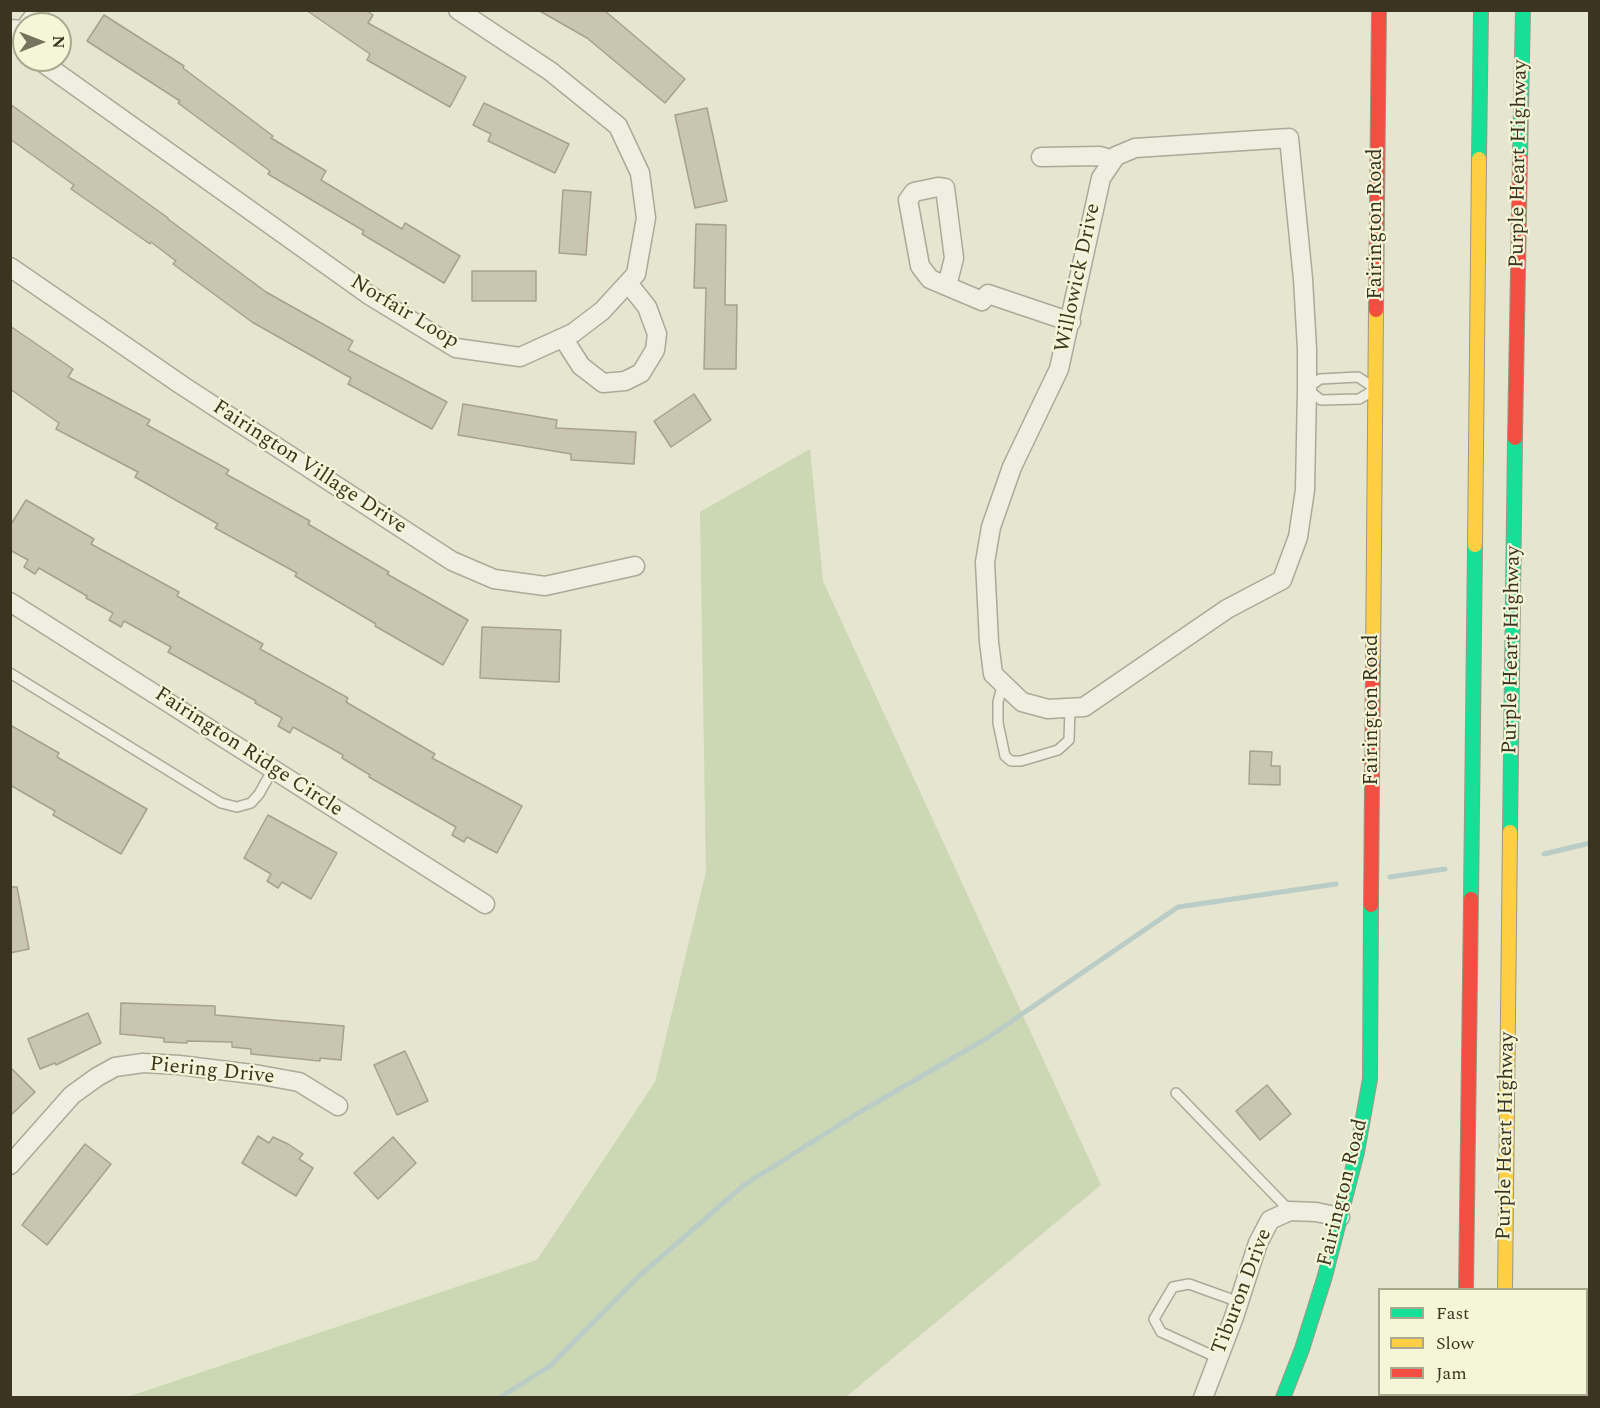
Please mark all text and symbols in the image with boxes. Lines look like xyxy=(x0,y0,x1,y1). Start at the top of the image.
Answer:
north arrow xyxy=(12,12,72,72)
text: N xyxy=(46,35,70,49)
street label: Purple Heart Highway xyxy=(1506,60,1534,268)
street label: Fairington Road xyxy=(1364,148,1390,300)
street label: Willowick Drive xyxy=(1051,201,1107,355)
street label: Norfair Loop xyxy=(345,271,463,355)
street label: Fairington Village Drive xyxy=(207,396,411,540)
street label: Purple Heart Highway xyxy=(1499,546,1527,754)
street label: Fairington Road xyxy=(1360,634,1386,786)
street label: Fairington Ridge Circle xyxy=(149,683,347,823)
street label: Purple Heart Highway xyxy=(1493,1032,1521,1240)
street label: Piering Drive xyxy=(148,1053,276,1091)
street label: Fairington Road xyxy=(1313,1117,1375,1269)
street label: Tiburon Drive xyxy=(1207,1225,1279,1359)
legend xyxy=(1378,1288,1588,1396)
text: Fast xyxy=(1436,1300,1469,1327)
text: Slow xyxy=(1436,1330,1474,1357)
text: Jam xyxy=(1436,1360,1467,1387)

